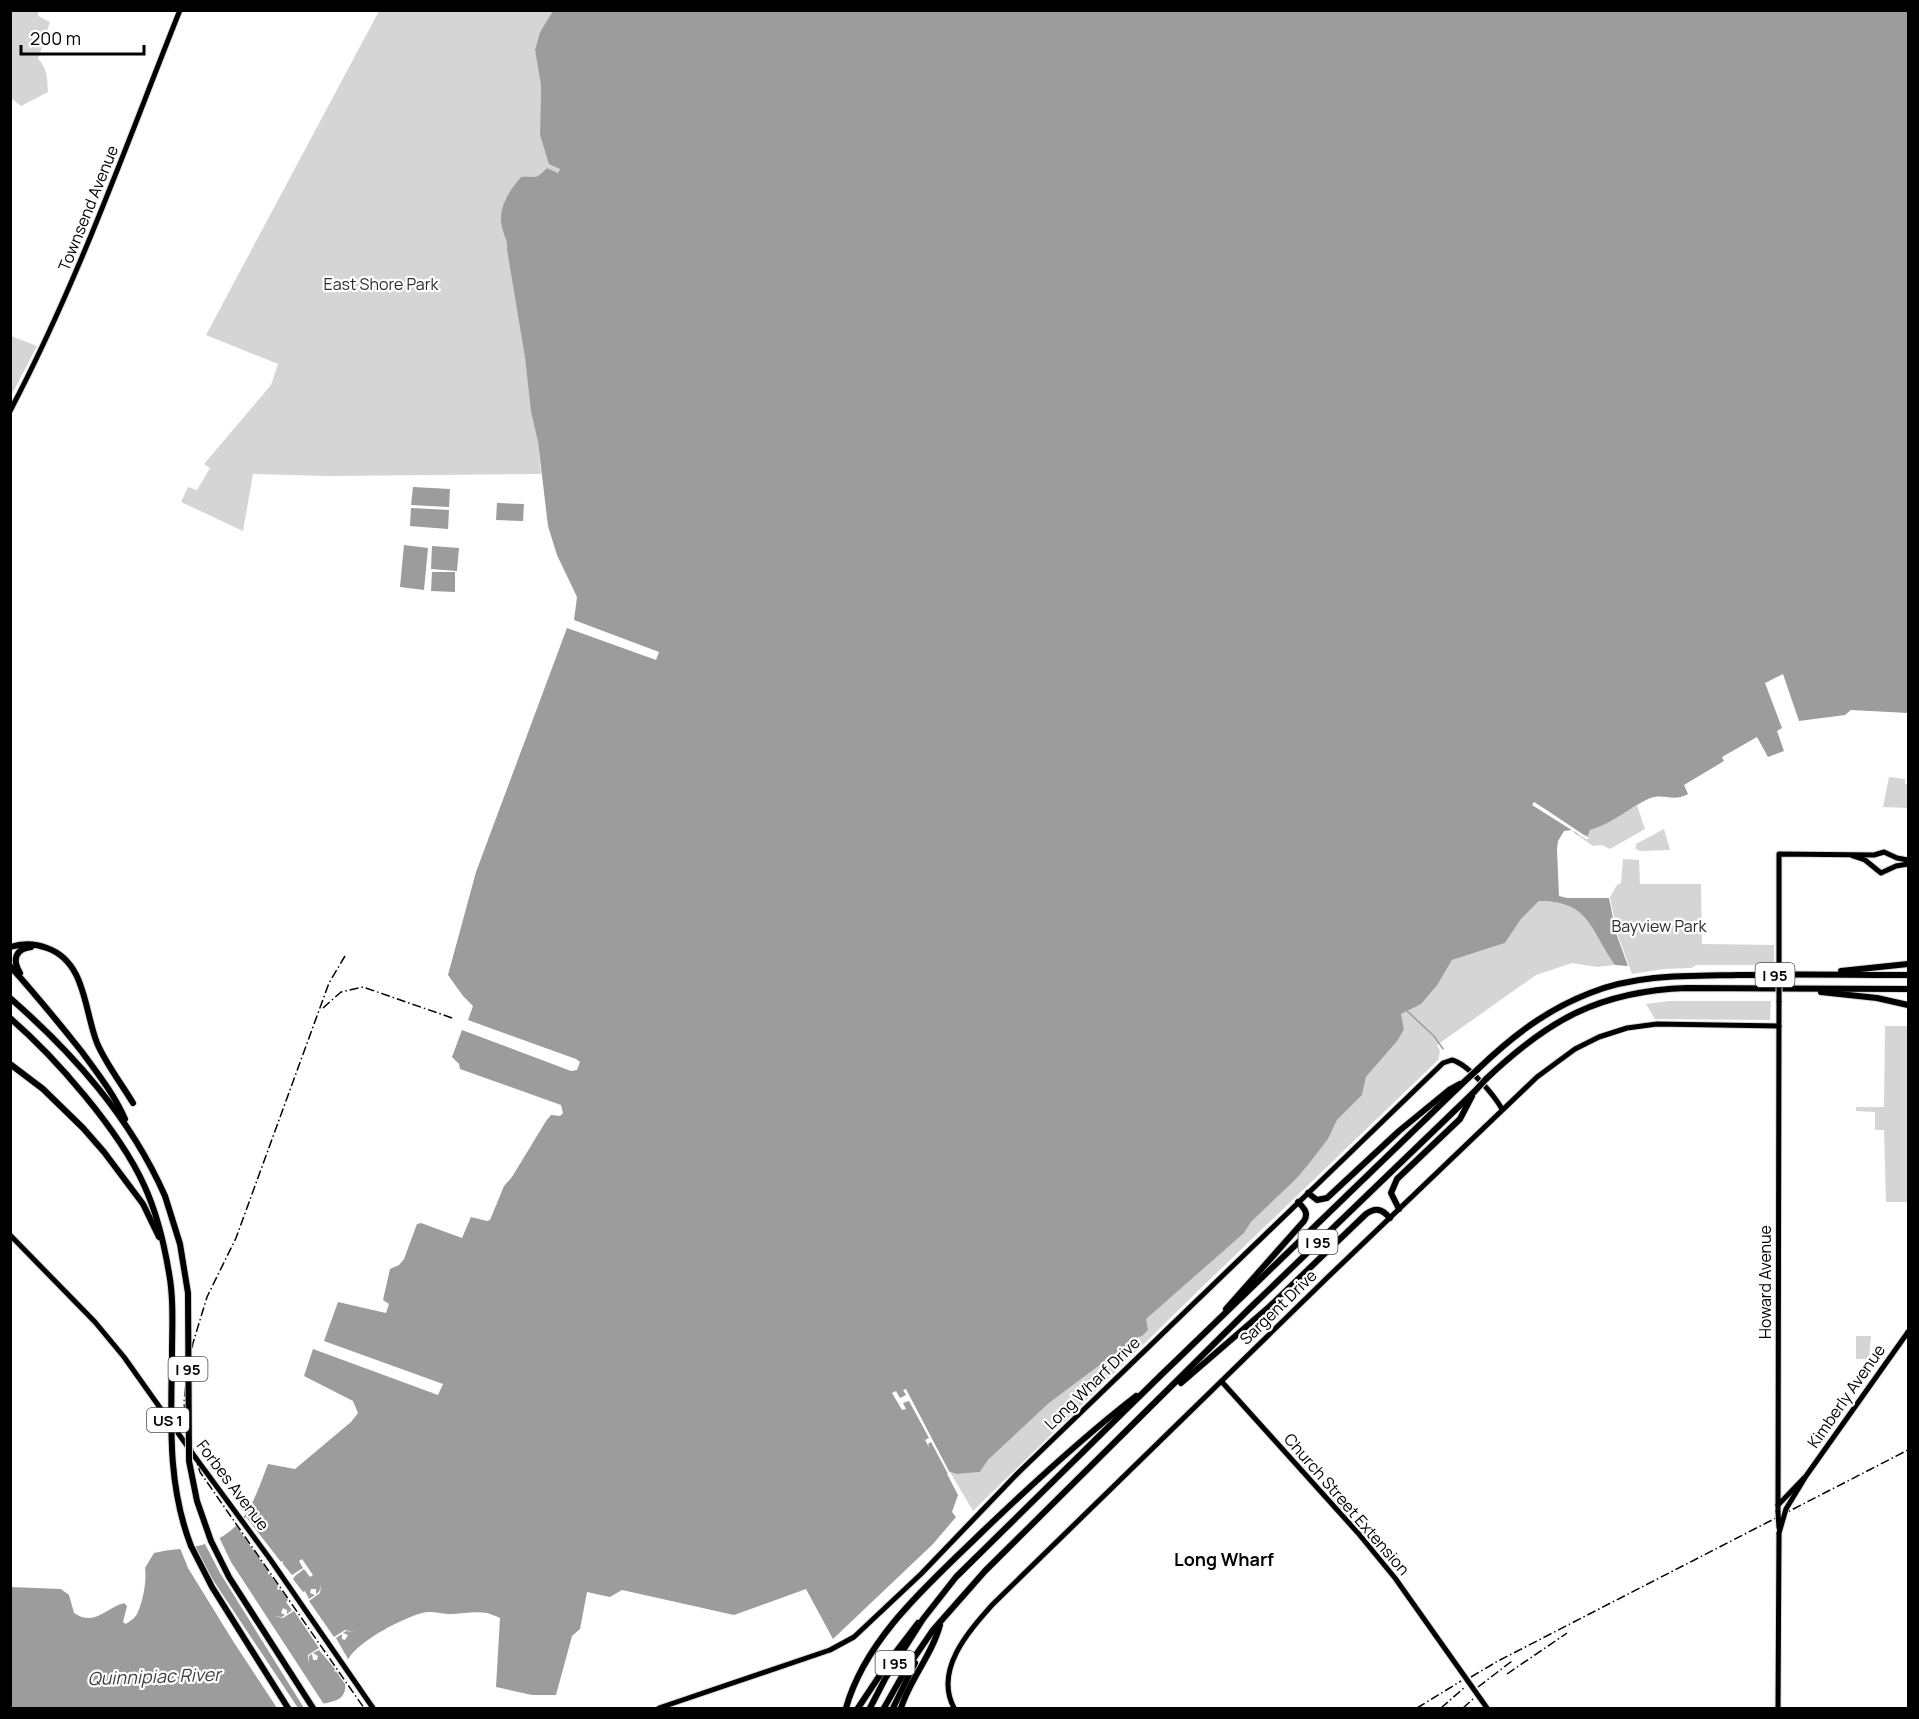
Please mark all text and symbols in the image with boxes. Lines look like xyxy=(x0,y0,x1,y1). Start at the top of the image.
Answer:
scale bar xyxy=(21,18,144,56)
text: 200 m xyxy=(30,26,81,50)
street label: Townsend Avenue xyxy=(53,142,123,274)
park label: East Shore Park xyxy=(324,273,440,295)
park label: Bayview Park xyxy=(1612,915,1708,937)
road number: I 95 xyxy=(1756,963,1794,987)
street label: Howard Avenue xyxy=(1754,1225,1776,1339)
road number: I 95 xyxy=(1298,1230,1338,1254)
street label: Sargent Drive xyxy=(1235,1265,1321,1349)
street label: Long Wharf Drive xyxy=(1039,1332,1145,1434)
street label: Kimberly Avenue xyxy=(1802,1340,1890,1452)
road number: I 95 xyxy=(168,1357,207,1381)
road number: US 1 xyxy=(147,1408,189,1432)
street label: Church Street Extension xyxy=(1279,1428,1415,1580)
street label: Forbes Avenue xyxy=(192,1435,274,1535)
district label: Long Wharf xyxy=(1174,1547,1274,1571)
road number: I 95 xyxy=(876,1651,914,1675)
water label: Quinnipiac River xyxy=(87,1662,224,1690)

